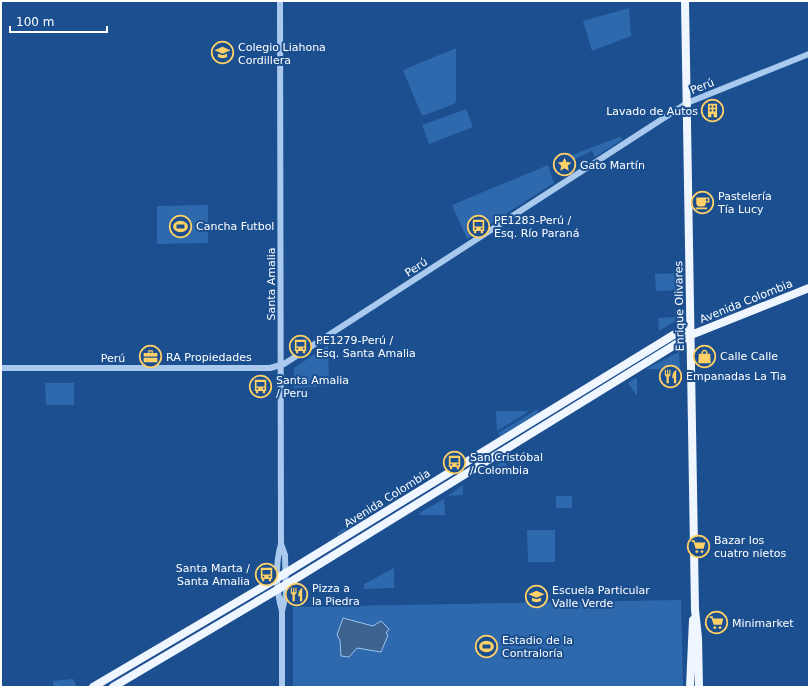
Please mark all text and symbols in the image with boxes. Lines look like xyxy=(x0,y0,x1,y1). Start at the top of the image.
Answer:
scale bar xyxy=(10,8,107,34)
text: 100 m xyxy=(16,15,54,29)
school or university icon: Colegio Liahona Cordillera xyxy=(210,40,236,66)
place label: Colegio Liahona Cordillera xyxy=(238,41,326,67)
street label: Perú xyxy=(688,76,716,97)
building icon: Lavado de Autos xyxy=(700,98,726,124)
place label: Lavado de Autos xyxy=(606,105,698,118)
place icon: Gato Martín xyxy=(551,152,577,178)
place label: Gato Martín xyxy=(580,159,645,172)
cafe icon: Pastelería Tía Lucy xyxy=(689,189,715,215)
place label: Pastelería Tía Lucy xyxy=(717,190,772,216)
sports icon: Cancha Futbol xyxy=(168,213,194,239)
bus stop icon: PE1283-Perú / Esq. Río Paraná xyxy=(466,213,492,239)
place label: PE1283-Perú / Esq. Río Paraná xyxy=(494,214,579,240)
place label: Cancha Futbol xyxy=(196,220,274,233)
street label: Santa Amalia xyxy=(265,247,278,321)
street label: Perú xyxy=(402,255,430,280)
street label: Enrique Olivares xyxy=(672,260,687,351)
street label: Avenida Colombia xyxy=(698,277,795,326)
bus stop icon: PE1279-Perú / Esq. Santa Amalia xyxy=(287,333,313,359)
place label: PE1279-Perú / Esq. Santa Amalia xyxy=(316,334,416,360)
shop icon: Calle Calle xyxy=(692,343,718,369)
office icon: RA Propiedades xyxy=(138,344,164,370)
place label: Calle Calle xyxy=(720,350,778,363)
place label: RA Propiedades xyxy=(166,351,252,364)
street label: Perú xyxy=(101,352,125,365)
restaurant icon: Empanadas La Tia xyxy=(658,363,684,389)
place label: Empanadas La Tia xyxy=(686,370,787,383)
bus stop icon: Santa Amalia / Peru xyxy=(247,373,273,399)
place label: Santa Amalia / Peru xyxy=(276,374,349,400)
bus stop icon: San Cristóbal / Colombia xyxy=(441,450,467,476)
place label: San Cristóbal / Colombia xyxy=(470,451,543,477)
street label: Avenida Colombia xyxy=(342,467,433,530)
supermarket icon: Bazar los cuatro nietos xyxy=(686,533,712,559)
place label: Bazar los cuatro nietos xyxy=(714,534,786,560)
bus stop icon: Santa Marta / Santa Amalia xyxy=(253,561,279,587)
place label: Santa Marta / Santa Amalia xyxy=(176,562,250,588)
restaurant icon: Pizza a la Piedra xyxy=(284,581,310,607)
place label: Pizza a la Piedra xyxy=(312,582,360,608)
school or university icon: Escuela Particular Valle Verde xyxy=(524,583,550,609)
place label: Escuela Particular Valle Verde xyxy=(552,584,650,610)
supermarket icon: Minimarket xyxy=(704,610,730,636)
place label: Minimarket xyxy=(732,617,794,630)
sports icon: Estadio de la Contraloría xyxy=(474,633,500,659)
place label: Estadio de la Contraloría xyxy=(502,634,573,660)

